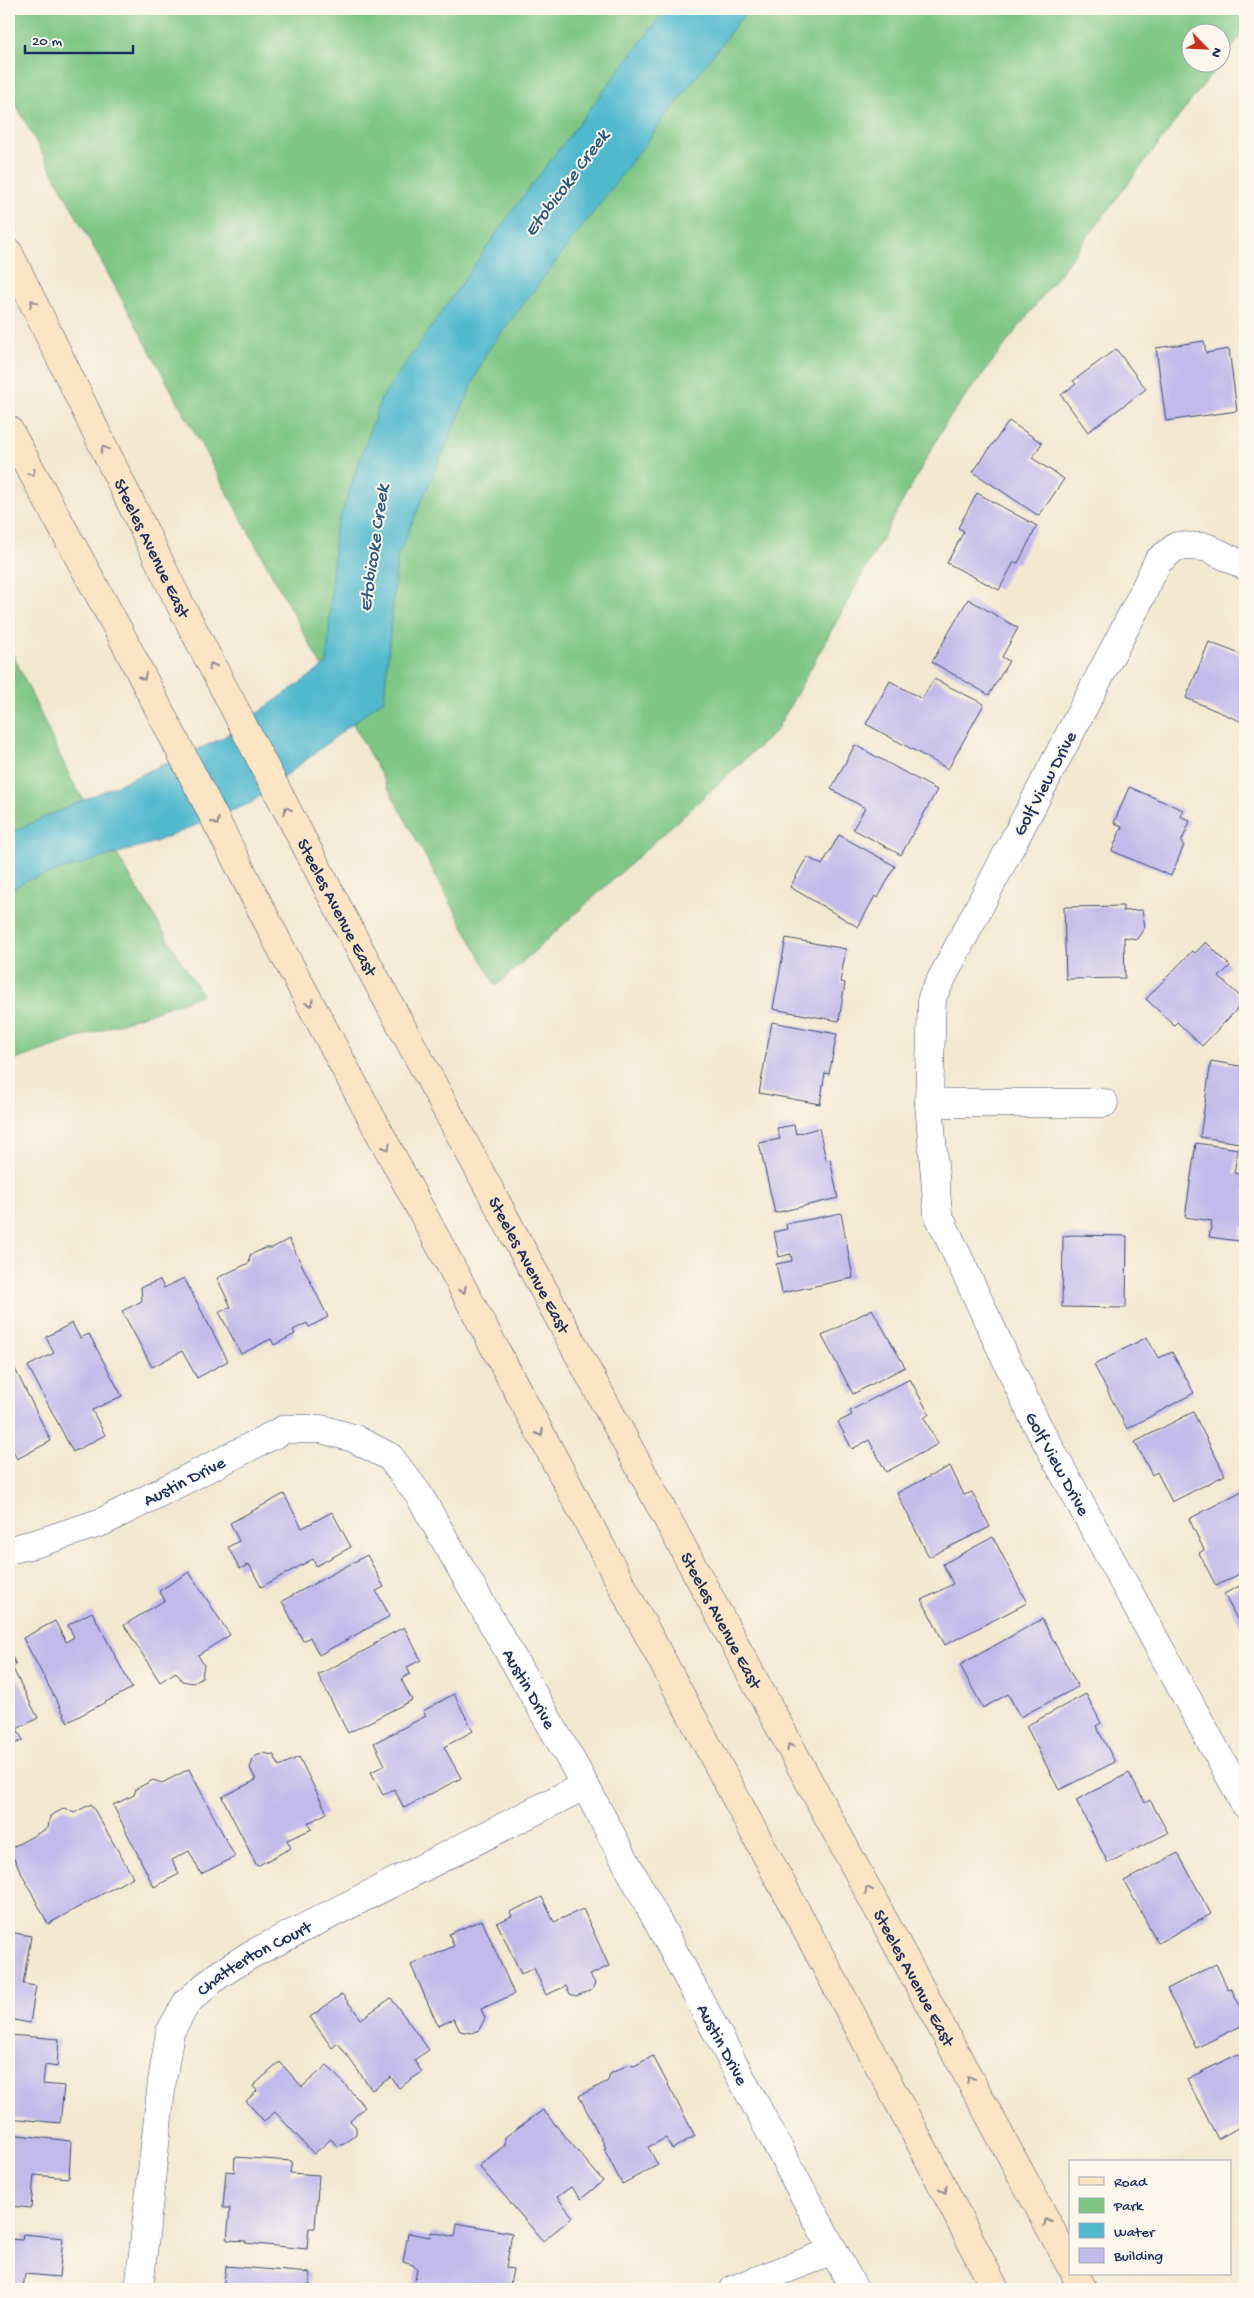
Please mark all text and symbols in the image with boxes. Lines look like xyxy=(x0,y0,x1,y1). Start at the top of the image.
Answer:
scale bar xyxy=(25,22,132,54)
north arrow xyxy=(1182,22,1232,72)
text: 20 m xyxy=(32,33,62,51)
text: N xyxy=(1206,45,1225,60)
water label: Etobicoke Creek xyxy=(520,125,616,242)
one-way arrow xyxy=(29,299,39,308)
one-way arrow xyxy=(100,445,110,454)
one-way arrow xyxy=(26,468,36,477)
street label: Steeles Avenue East xyxy=(108,476,194,624)
water label: Etobicoke Creek xyxy=(355,482,396,613)
one-way arrow xyxy=(208,662,218,671)
one-way arrow xyxy=(136,671,146,680)
street label: Golf View Drive xyxy=(1010,728,1083,840)
one-way arrow xyxy=(283,806,293,815)
one-way arrow xyxy=(210,816,220,825)
street label: Steeles Avenue East xyxy=(291,836,381,982)
one-way arrow xyxy=(304,998,314,1007)
one-way arrow xyxy=(380,1141,390,1150)
street label: Steeles Avenue East xyxy=(482,1194,574,1339)
one-way arrow xyxy=(457,1285,467,1294)
street label: Golf View Drive xyxy=(1019,1409,1093,1521)
one-way arrow xyxy=(534,1428,544,1437)
street label: Austin Drive xyxy=(141,1453,230,1512)
street label: Steeles Avenue East xyxy=(674,1549,766,1695)
street label: Austin Drive xyxy=(496,1646,559,1734)
one-way arrow xyxy=(787,1743,797,1752)
one-way arrow xyxy=(864,1886,874,1895)
street label: Steeles Avenue East xyxy=(867,1907,959,2052)
street label: Chatterton Court xyxy=(193,1917,317,2002)
street label: Austin Drive xyxy=(691,2001,752,2090)
one-way arrow xyxy=(966,2075,976,2084)
legend xyxy=(1069,2160,1232,2276)
text: Road xyxy=(1114,2174,1148,2192)
one-way arrow xyxy=(938,2184,948,2193)
text: Park xyxy=(1113,2198,1144,2216)
one-way arrow xyxy=(1043,2218,1053,2227)
text: Water xyxy=(1114,2224,1156,2242)
text: Building xyxy=(1113,2248,1163,2266)

